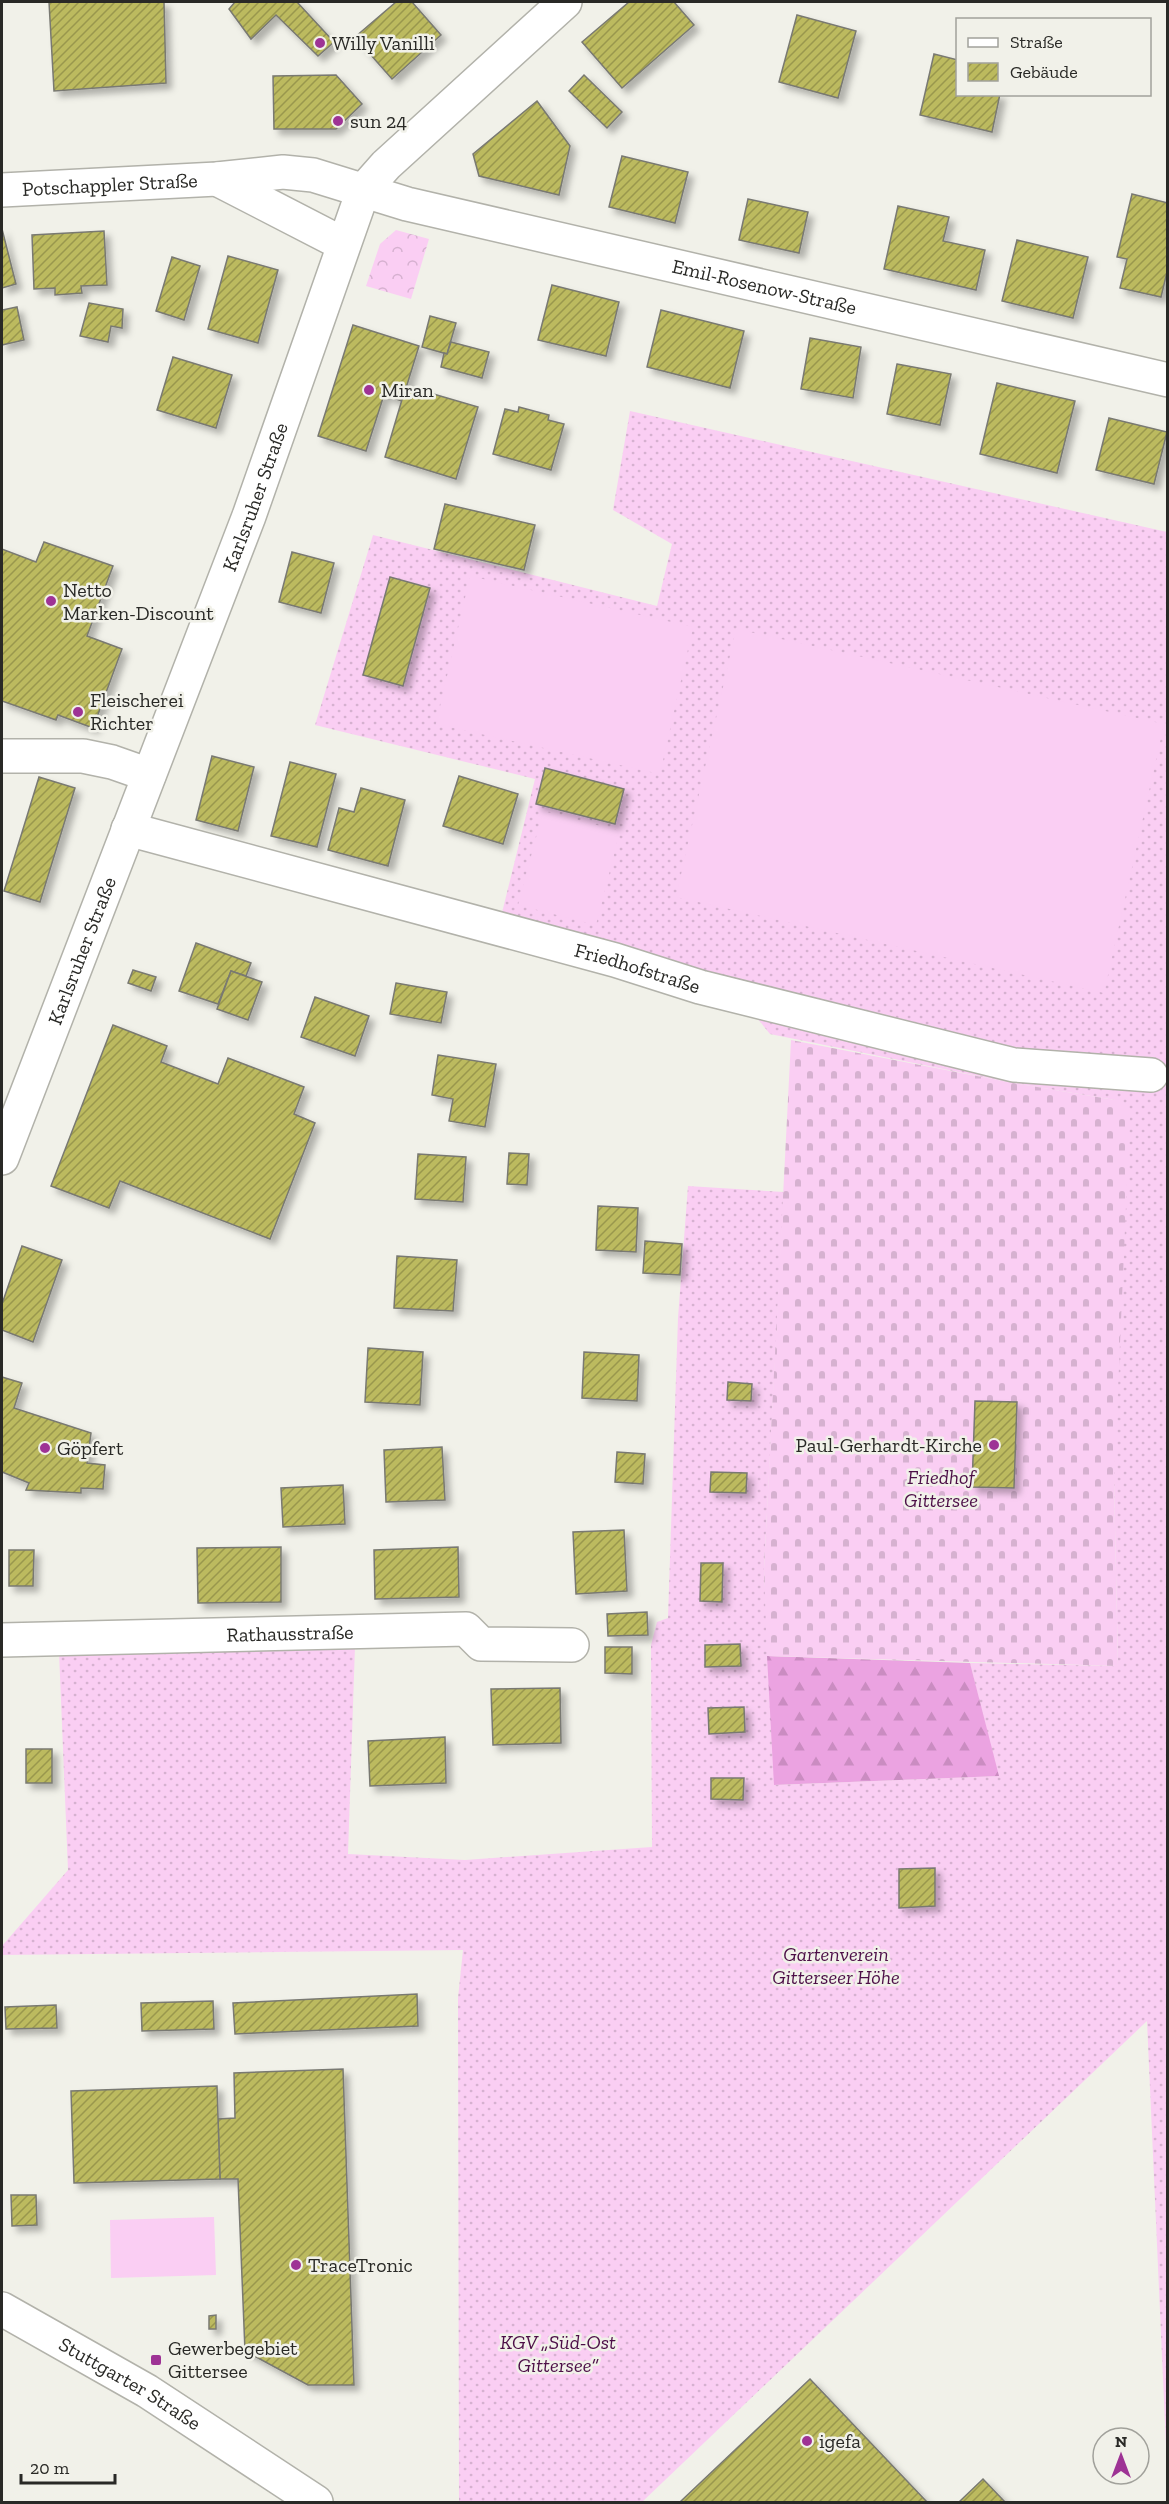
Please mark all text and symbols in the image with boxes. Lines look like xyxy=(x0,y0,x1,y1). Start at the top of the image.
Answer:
legend xyxy=(956,18,1151,96)
place label: Willy Vanilli xyxy=(332,31,435,55)
text: Straße xyxy=(1010,31,1063,53)
marker: Willy Vanilli xyxy=(313,36,327,50)
text: Gebäude xyxy=(1010,61,1078,83)
place label: sun 24 xyxy=(350,109,407,133)
marker: sun 24 xyxy=(331,114,345,128)
street label: Potschappler Straße xyxy=(22,168,198,201)
street label: Emil-Rosenow-Straße xyxy=(670,254,859,320)
place label: Miran xyxy=(381,378,434,402)
marker: Miran xyxy=(362,383,376,397)
street label: Karlsruher Straße xyxy=(217,419,293,575)
place label: Netto Marken-Discount xyxy=(63,578,214,625)
marker: Netto Marken-Discount xyxy=(44,594,58,608)
place label: Fleischerei Richter xyxy=(90,688,184,735)
marker: Fleischerei Richter xyxy=(71,705,85,719)
street label: Karlsruher Straße xyxy=(42,874,121,1028)
street label: Friedhofstraße xyxy=(572,938,703,998)
place label: Paul-Gerhardt-Kirche xyxy=(795,1433,982,1457)
place label: Göpfert xyxy=(57,1436,124,1460)
marker: Paul-Gerhardt-Kirche xyxy=(987,1438,1001,1452)
marker: Göpfert xyxy=(38,1441,52,1455)
park label: Friedhof Gittersee xyxy=(904,1465,978,1512)
street label: Rathausstraße xyxy=(226,1620,354,1647)
park label: Gartenverein Gitterseer Höhe xyxy=(772,1942,900,1989)
place label: TraceTronic xyxy=(308,2253,413,2277)
marker: TraceTronic xyxy=(289,2258,303,2272)
park label: KGV „Süd-Ost Gittersee“ xyxy=(500,2330,616,2377)
street label: Stuttgarter Straße xyxy=(55,2332,205,2435)
place label: Gewerbegebiet Gittersee xyxy=(168,2336,298,2383)
marker: Gewerbegebiet Gittersee xyxy=(149,2353,163,2367)
north arrow xyxy=(1091,2426,1151,2486)
place label: igefa xyxy=(819,2429,861,2453)
text: N xyxy=(1115,2432,1127,2451)
marker: igefa xyxy=(800,2434,814,2448)
scale bar xyxy=(21,2447,116,2485)
text: 20 m xyxy=(30,2457,70,2479)

